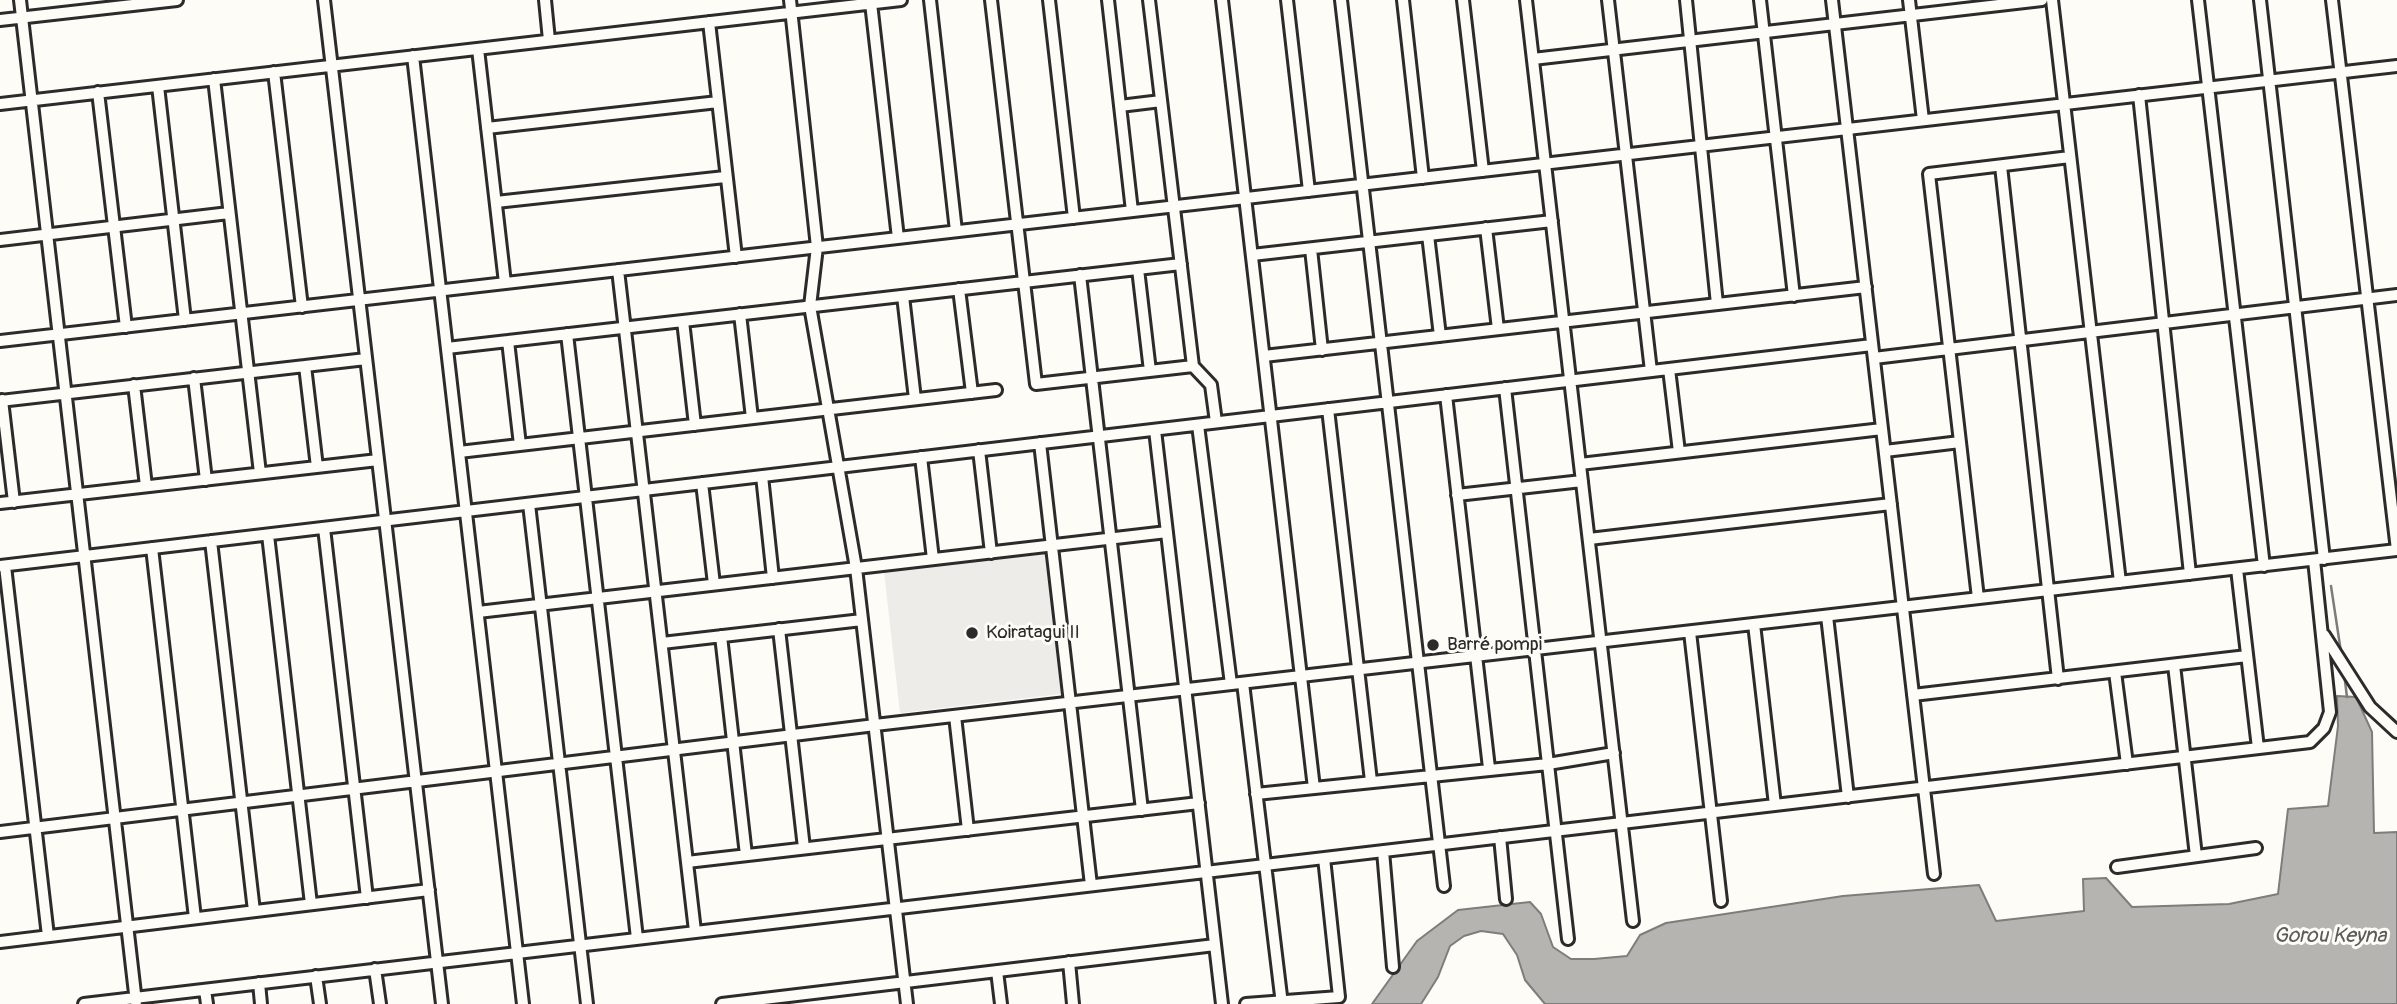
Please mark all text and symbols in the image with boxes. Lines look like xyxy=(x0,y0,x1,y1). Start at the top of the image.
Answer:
place label: Koiratagui II xyxy=(986,622,1080,644)
marker: Koiratagui II xyxy=(964,625,980,641)
place label: Barré pompi xyxy=(1447,634,1542,656)
marker: Barré pompi xyxy=(1425,637,1441,653)
water label: Gorou Keyna xyxy=(2274,924,2386,950)

